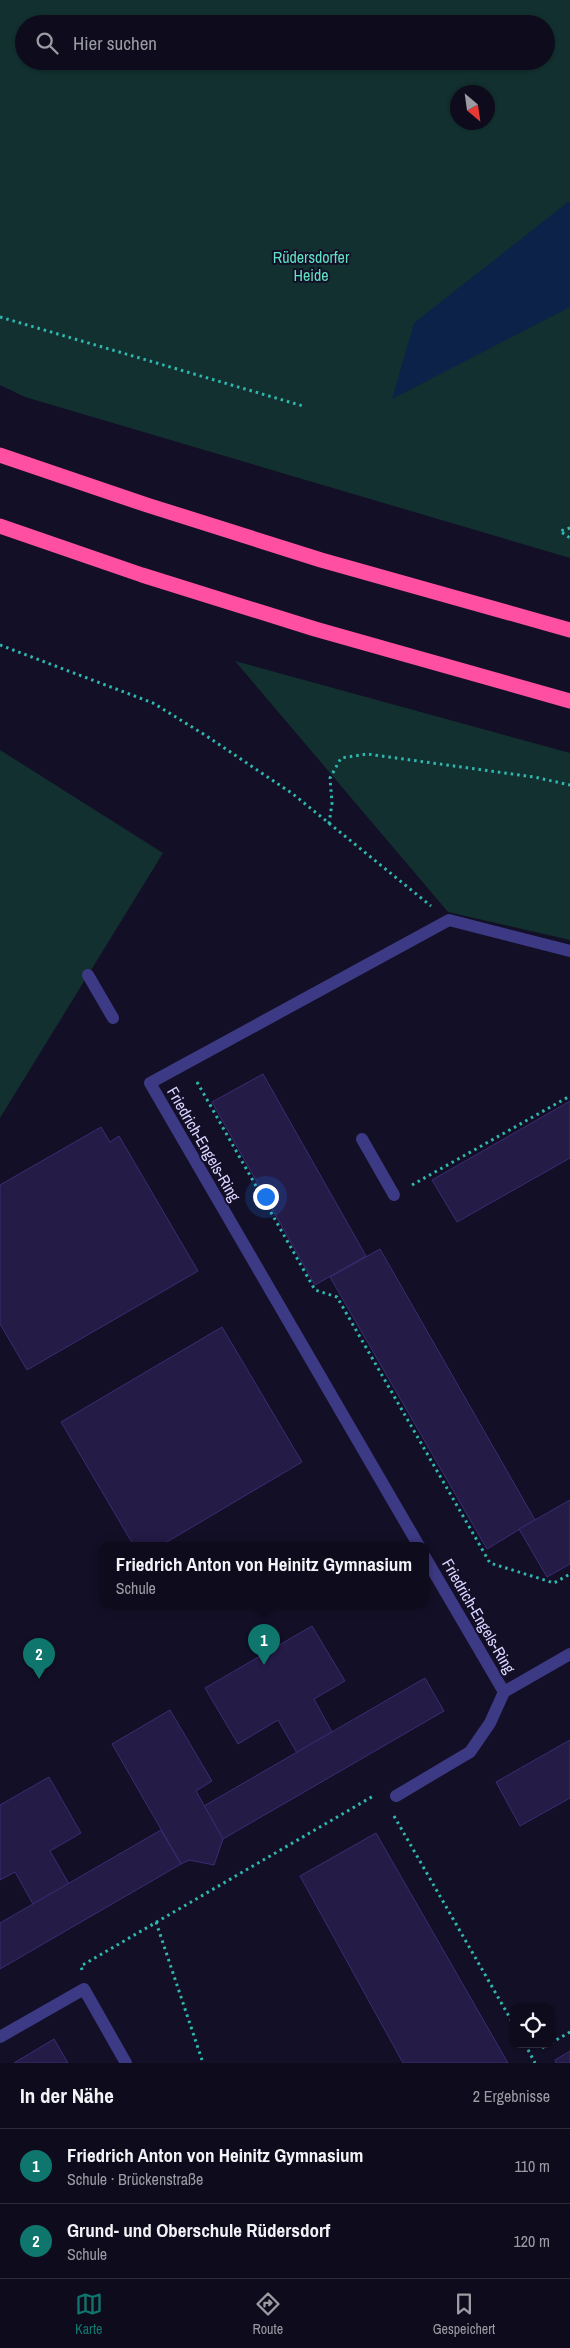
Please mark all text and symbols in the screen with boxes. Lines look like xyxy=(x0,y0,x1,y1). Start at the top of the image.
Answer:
search box xyxy=(15,15,555,70)
icon: search xyxy=(33,29,61,57)
text: Hier suchen xyxy=(73,30,157,56)
north arrow xyxy=(450,85,495,130)
park label: Rüdersdorfer Heide xyxy=(273,246,350,286)
street label: Friedrich-Engels-Ring xyxy=(162,1083,246,1206)
your location xyxy=(253,1184,279,1210)
popup xyxy=(99,1542,429,1607)
text: Friedrich Anton von Heinitz Gymnasium xyxy=(116,1551,412,1577)
street label: Friedrich-Engels-Ring xyxy=(437,1555,521,1678)
text: Schule xyxy=(116,1577,156,1599)
pin: 1 xyxy=(248,1624,280,1665)
pin: 2 xyxy=(23,1638,55,1679)
map controls xyxy=(510,2003,555,2048)
button: locate xyxy=(510,2003,555,2048)
text: In der Nähe xyxy=(20,2081,114,2110)
text: 2 Ergebnisse xyxy=(473,2085,550,2107)
text: Friedrich Anton von Heinitz Gymnasium xyxy=(67,2142,363,2168)
text: 1 xyxy=(32,2155,40,2177)
text: 110 m xyxy=(514,2155,550,2177)
text: Schule · Brückenstraße xyxy=(67,2168,203,2190)
text: Grund- und Oberschule Rüdersdorf xyxy=(67,2217,330,2243)
text: 2 xyxy=(32,2230,40,2252)
text: 120 m xyxy=(514,2230,550,2252)
text: Schule xyxy=(67,2243,107,2265)
tab: Karte xyxy=(75,2290,103,2338)
tab: Route xyxy=(252,2290,283,2338)
tab: Gespeichert xyxy=(433,2290,495,2338)

